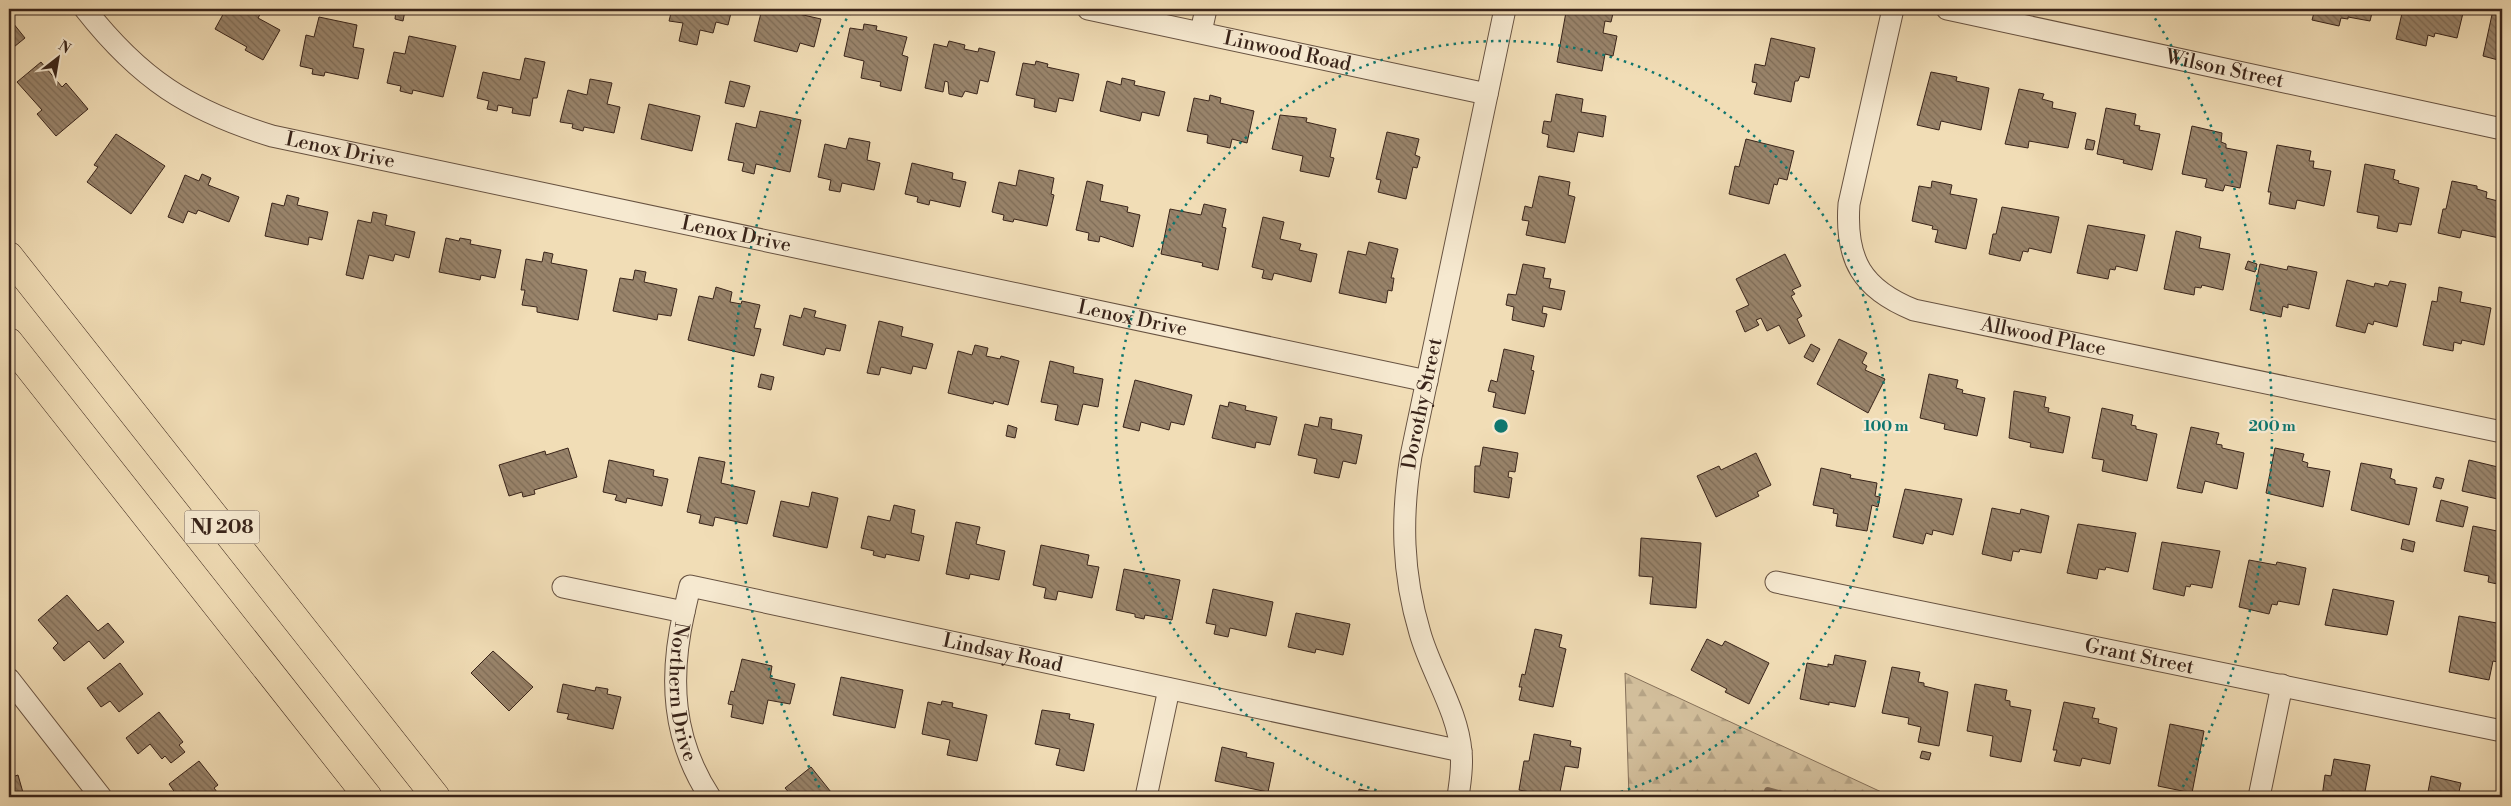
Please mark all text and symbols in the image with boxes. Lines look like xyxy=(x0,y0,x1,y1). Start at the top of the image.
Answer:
street label: Linwood Road xyxy=(1221,26,1354,77)
north arrow xyxy=(32,32,82,82)
text: N xyxy=(55,37,74,58)
street label: Wilson Street xyxy=(2162,44,2286,94)
street label: Lenox Drive xyxy=(283,127,397,174)
street label: Lenox Drive xyxy=(679,211,793,258)
street label: Lenox Drive xyxy=(1075,295,1190,342)
street label: Allwood Place xyxy=(1978,311,2108,362)
street label: Dorothy Street xyxy=(1397,336,1448,471)
centre of rings xyxy=(1492,417,1510,435)
text: 100 m xyxy=(1864,417,1909,436)
text: 200 m xyxy=(2248,417,2296,436)
road number: NJ 208 xyxy=(184,511,260,544)
street label: Northern Drive xyxy=(663,620,702,765)
street label: Lindsay Road xyxy=(940,628,1066,678)
street label: Grant Street xyxy=(2083,633,2196,680)

